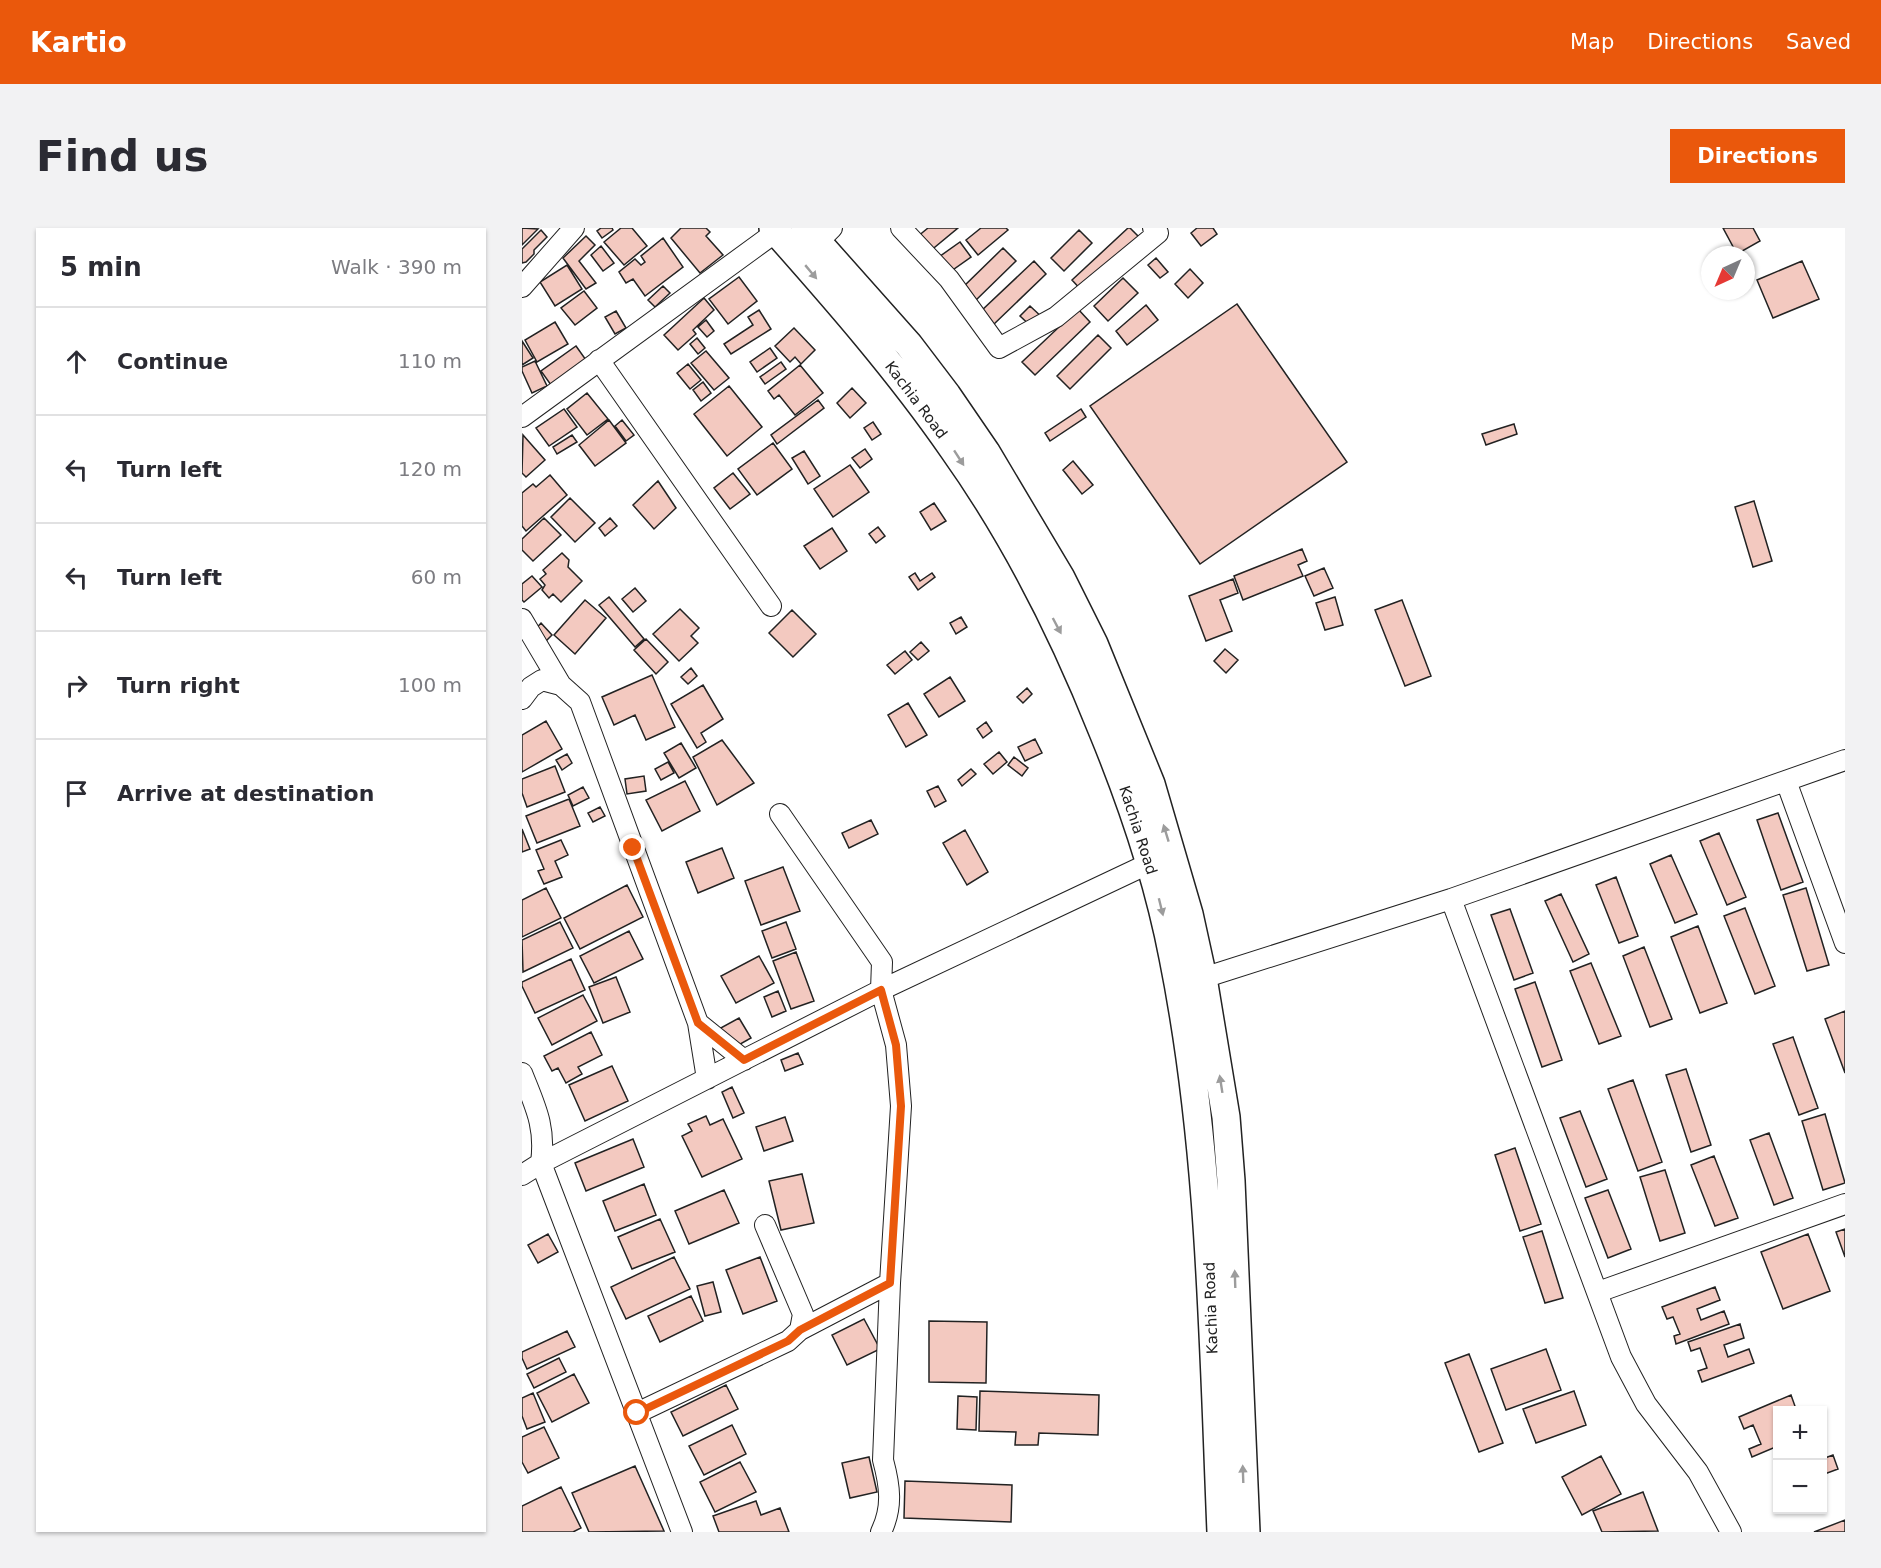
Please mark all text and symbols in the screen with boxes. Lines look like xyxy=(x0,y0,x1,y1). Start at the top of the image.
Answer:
text: Kartio xyxy=(30,26,127,59)
text: Map xyxy=(1570,30,1614,54)
text: Directions xyxy=(1647,30,1753,54)
text: Saved xyxy=(1786,30,1851,54)
button: Directions xyxy=(1670,129,1845,183)
text: Find us xyxy=(36,132,209,181)
north arrow xyxy=(1701,246,1755,300)
text: 5 min xyxy=(60,252,142,282)
text: Walk · 390 m xyxy=(331,255,462,279)
one-way arrow xyxy=(804,264,817,279)
icon: ahead xyxy=(60,345,93,378)
text: Continue xyxy=(117,349,228,374)
text: 110 m xyxy=(398,349,462,373)
street label: Kachia Road xyxy=(881,358,951,442)
one-way arrow xyxy=(953,449,965,465)
icon: left xyxy=(60,453,93,486)
text: Turn left xyxy=(117,457,222,482)
text: 120 m xyxy=(398,457,462,481)
icon: left xyxy=(60,561,93,594)
text: Turn left xyxy=(117,565,222,590)
text: 60 m xyxy=(411,565,462,589)
one-way arrow xyxy=(1052,618,1062,635)
icon: right xyxy=(60,669,93,702)
text: Turn right xyxy=(117,673,240,698)
text: 100 m xyxy=(398,673,462,697)
icon: arrive xyxy=(60,777,93,810)
text: Arrive at destination xyxy=(117,781,374,806)
street label: Kachia Road xyxy=(1115,783,1161,877)
one-way arrow xyxy=(1161,824,1170,842)
route end xyxy=(619,834,645,860)
one-way arrow xyxy=(1157,897,1167,916)
one-way arrow xyxy=(1217,1075,1226,1094)
street label: Kachia Road xyxy=(1200,1262,1222,1354)
one-way arrow xyxy=(1231,1269,1240,1288)
route start xyxy=(623,1399,649,1425)
map controls xyxy=(1773,1406,1827,1514)
button: + xyxy=(1773,1406,1827,1460)
button: − xyxy=(1773,1460,1827,1514)
one-way arrow xyxy=(1239,1464,1248,1483)

